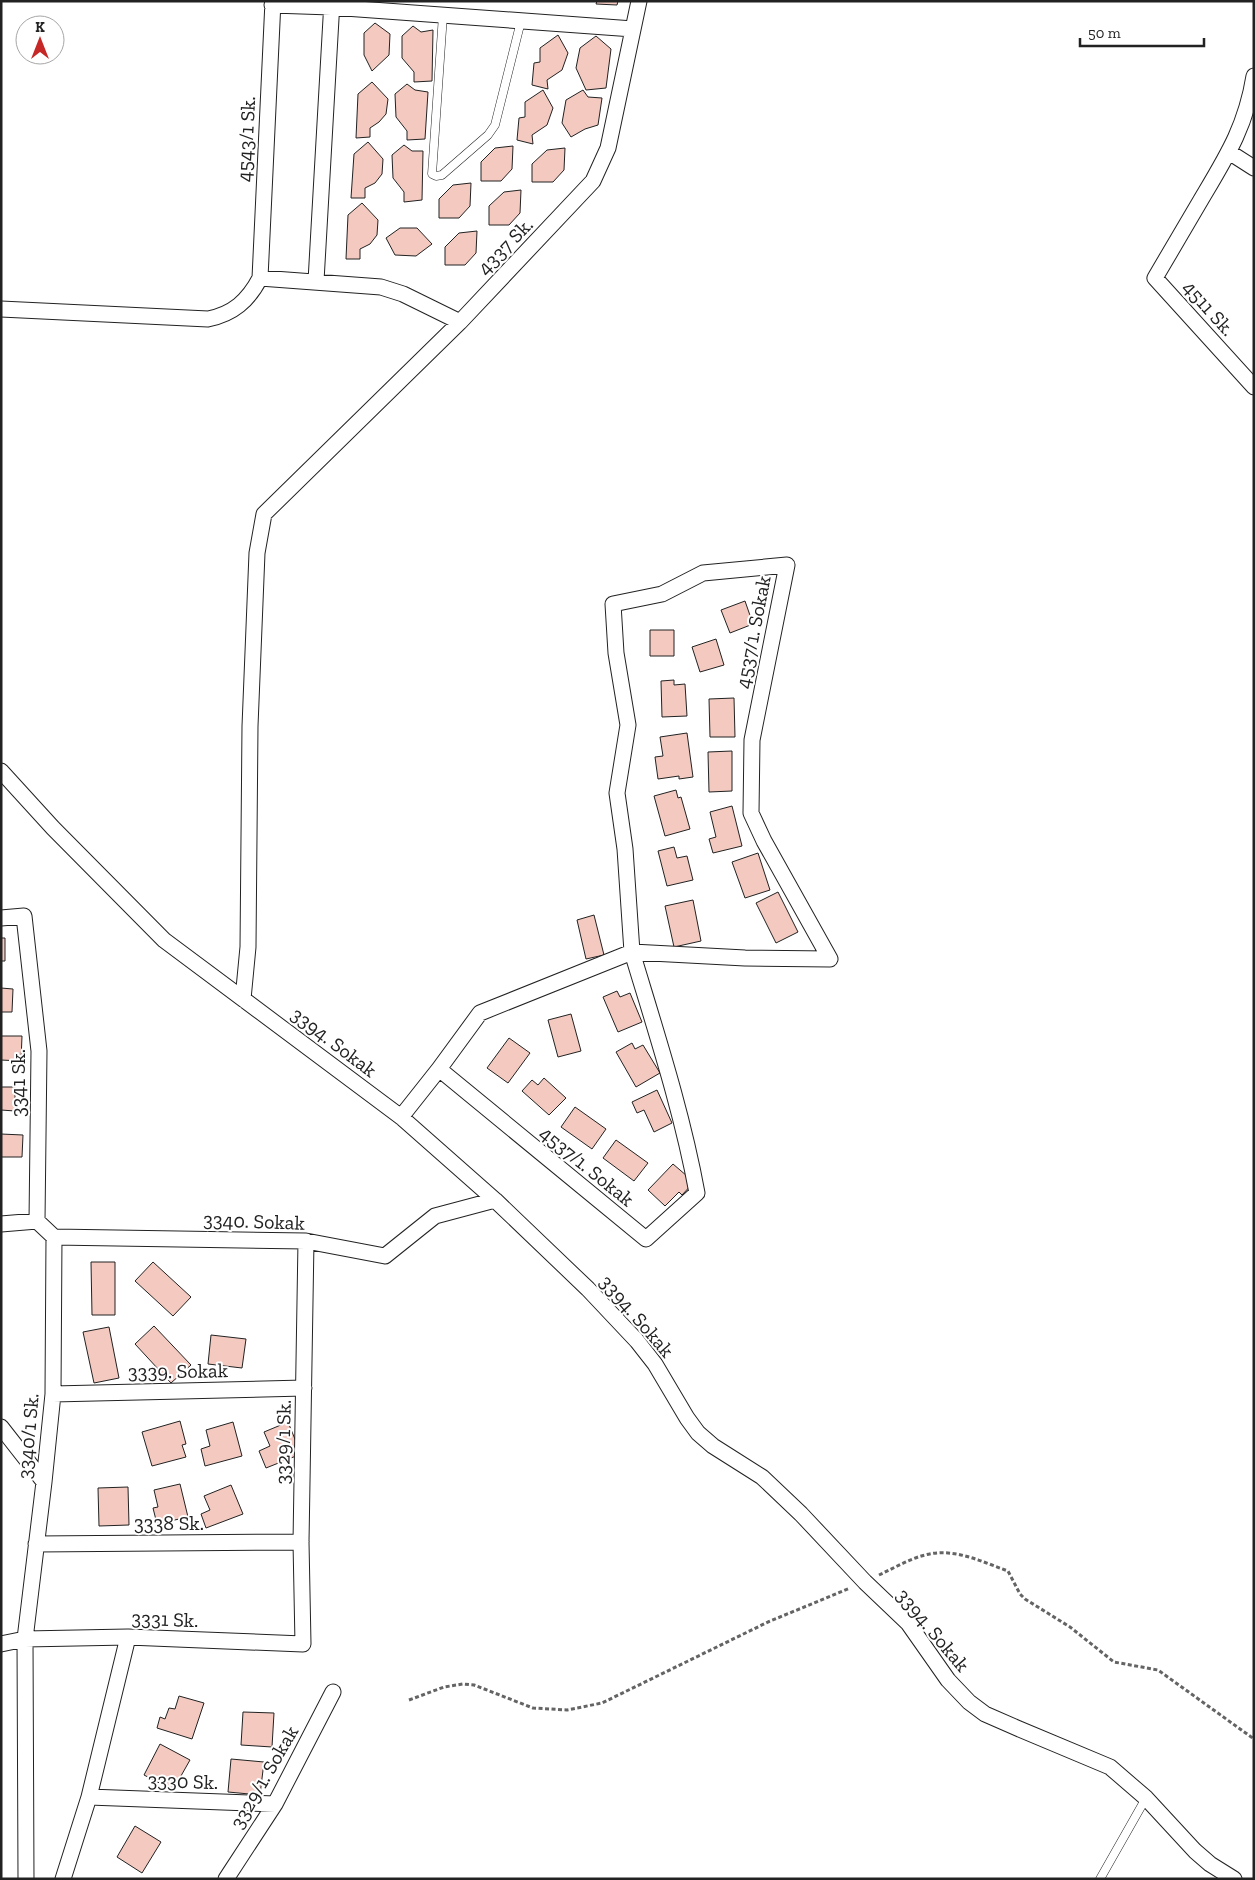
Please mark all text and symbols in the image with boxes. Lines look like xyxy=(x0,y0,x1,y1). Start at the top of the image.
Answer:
north arrow xyxy=(15,15,65,65)
scale bar xyxy=(1080,15,1204,47)
text: K xyxy=(35,19,45,36)
text: 50 m xyxy=(1088,24,1121,42)
street label: 4543/1 Sk. xyxy=(232,95,260,183)
street label: 4337 Sk. xyxy=(472,213,538,279)
street label: 4511 Sk. xyxy=(1178,275,1240,341)
street label: 4537/1. Sokak xyxy=(730,573,776,690)
street label: 3394. Sokak xyxy=(286,1002,382,1082)
street label: 3341 Sk. xyxy=(6,1049,30,1117)
street label: 4537/1. Sokak xyxy=(535,1121,639,1212)
street label: 3340. Sokak xyxy=(203,1207,306,1235)
street label: 3394. Sokak xyxy=(595,1270,680,1362)
street label: 3339. Sokak xyxy=(128,1358,229,1384)
street label: 3340/1 Sk. xyxy=(12,1392,44,1480)
street label: 3329/1 Sk. xyxy=(270,1399,296,1485)
street label: 3338 Sk. xyxy=(134,1511,204,1535)
street label: 3394. Sokak xyxy=(891,1584,975,1677)
street label: 3331 Sk. xyxy=(131,1606,199,1632)
street label: 3329/1. Sokak xyxy=(225,1721,303,1833)
street label: 3330 Sk. xyxy=(147,1768,219,1794)

